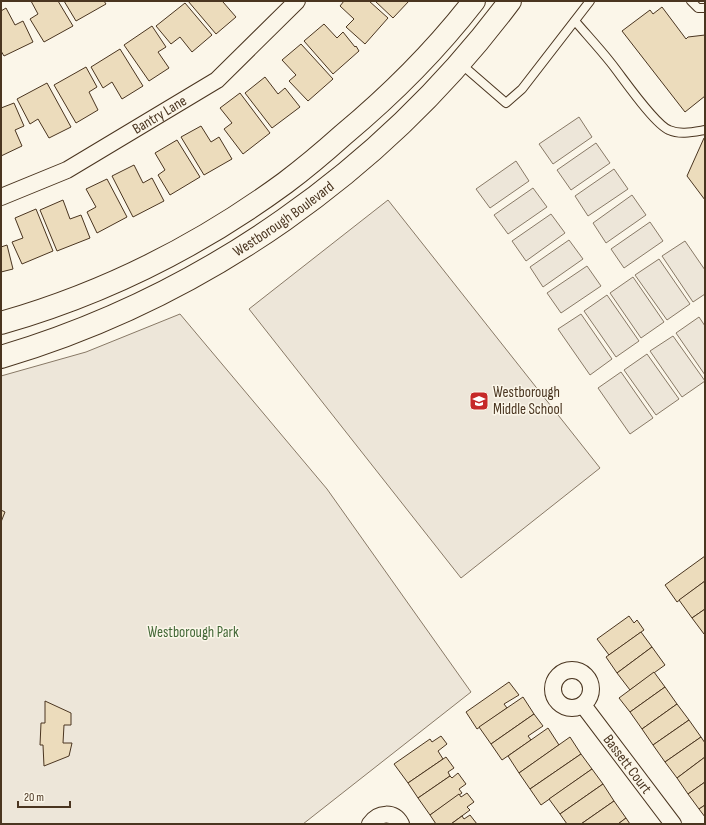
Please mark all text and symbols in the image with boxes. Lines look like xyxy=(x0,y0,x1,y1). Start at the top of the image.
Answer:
street label: Bantry Lane xyxy=(129,91,190,138)
street label: Westborough Boulevard xyxy=(229,177,338,261)
place label: Westborough Middle School xyxy=(493,383,563,419)
school or university icon: Westborough Middle School xyxy=(468,390,490,412)
park label: Westborough Park xyxy=(147,623,239,642)
street label: Bassett Court xyxy=(599,731,656,798)
scale bar xyxy=(18,783,70,809)
text: 20 m xyxy=(24,790,44,805)

